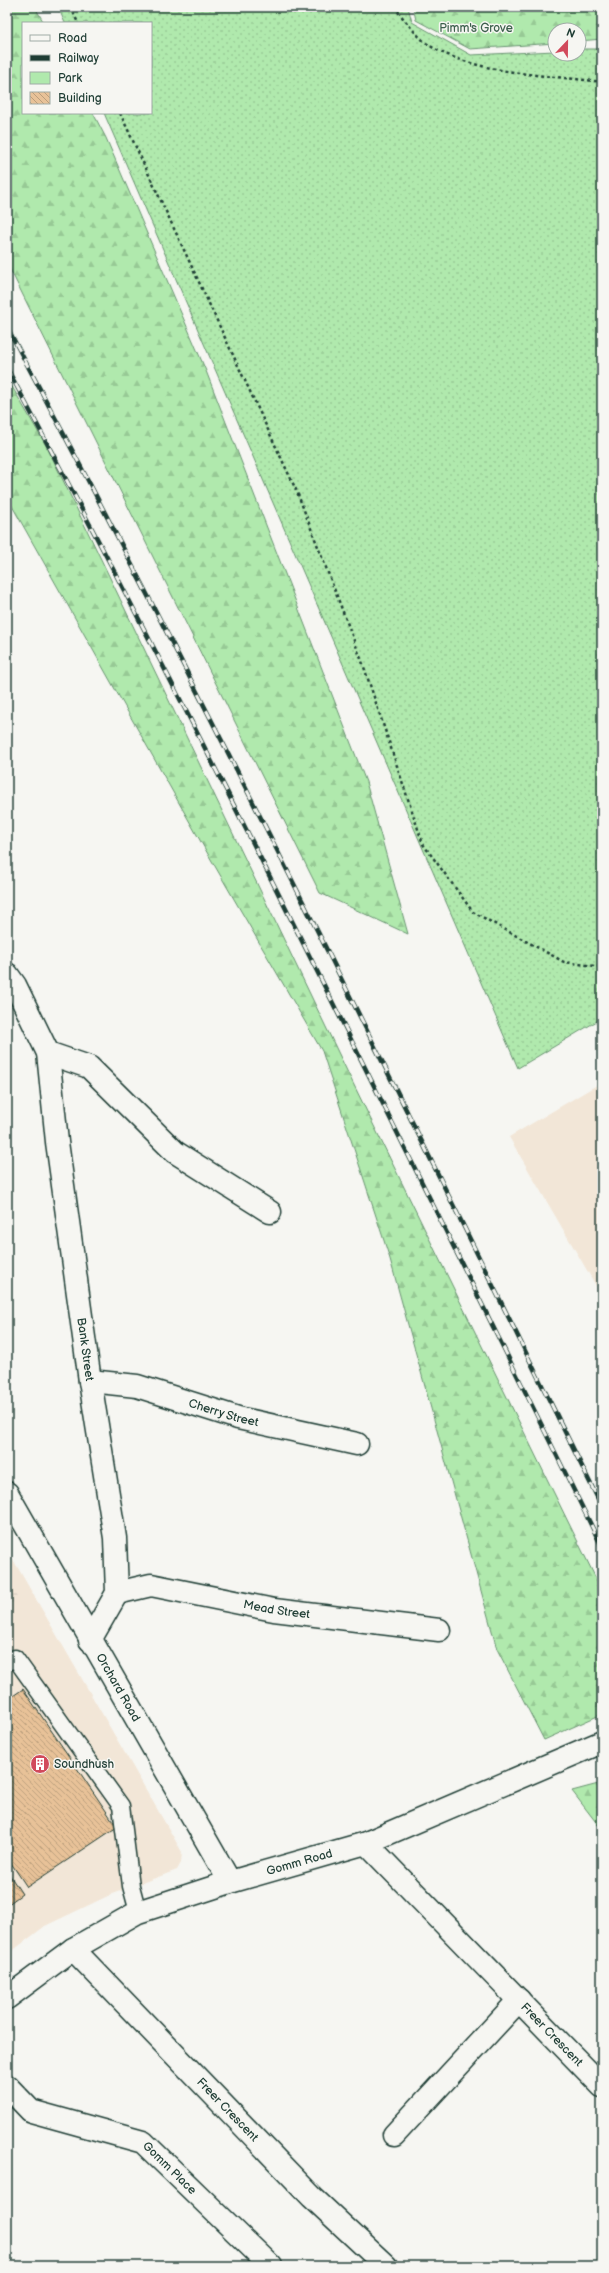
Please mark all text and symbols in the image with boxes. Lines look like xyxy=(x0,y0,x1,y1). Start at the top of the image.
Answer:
park label: Pimm's Grove xyxy=(439,21,513,36)
legend xyxy=(22,22,152,114)
north arrow xyxy=(547,22,587,62)
text: N xyxy=(564,26,577,41)
text: Road xyxy=(58,31,87,46)
text: Railway xyxy=(58,51,100,66)
text: Park xyxy=(58,71,82,86)
text: Building xyxy=(58,91,102,106)
street label: Bank Street xyxy=(73,1317,97,1382)
street label: Cherry Street xyxy=(187,1396,260,1430)
street label: Mead Street xyxy=(242,1597,311,1622)
street label: Orchard Road xyxy=(92,1651,144,1725)
building icon: Soundhush xyxy=(29,1753,51,1775)
place label: Soundhush xyxy=(54,1757,114,1772)
street label: Gomm Road xyxy=(265,1846,334,1879)
street label: Freer Crescent xyxy=(517,2000,586,2070)
street label: Freer Crescent xyxy=(193,2075,262,2145)
street label: Gomm Place xyxy=(139,2139,199,2198)

